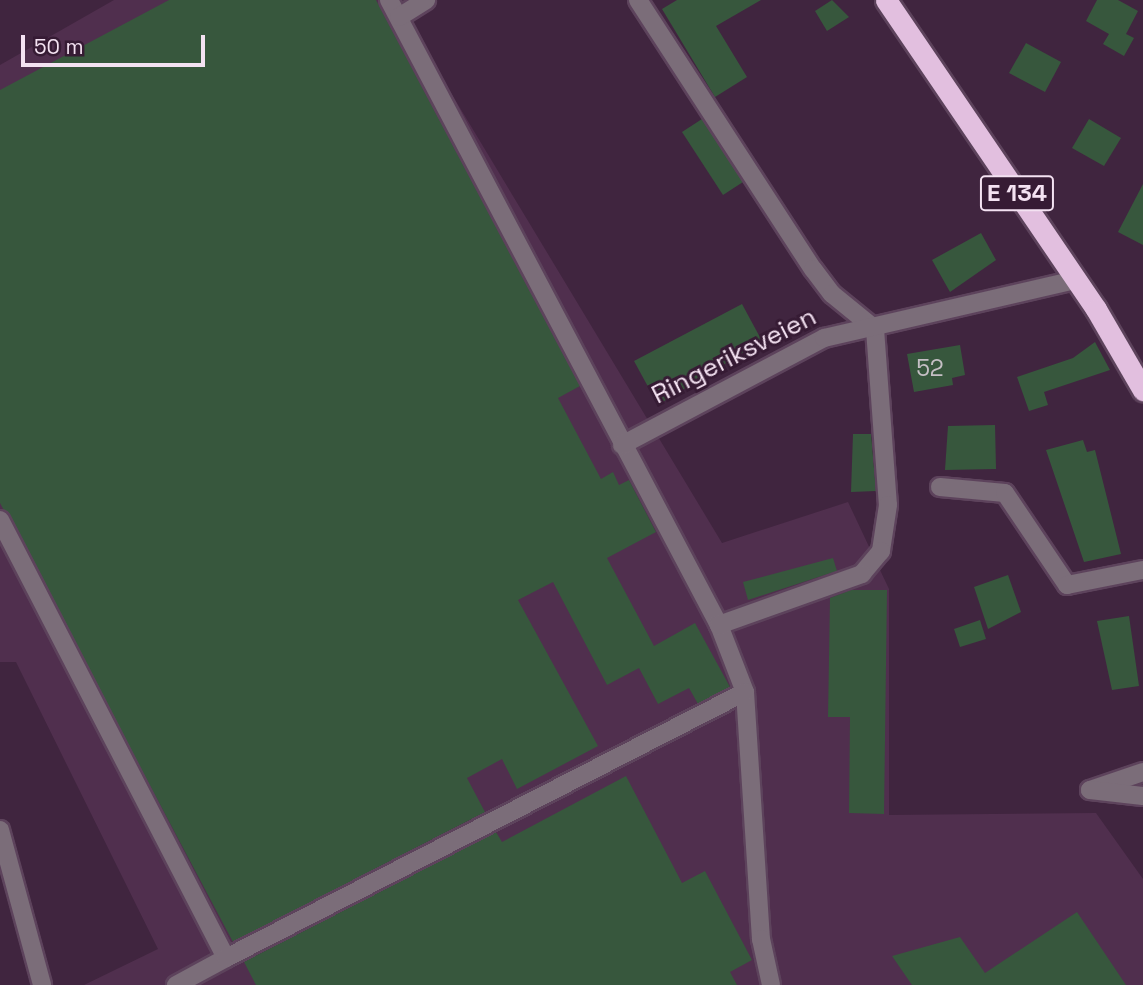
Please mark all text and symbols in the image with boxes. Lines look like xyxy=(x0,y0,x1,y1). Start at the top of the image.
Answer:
scale bar xyxy=(24,21,208,65)
text: 50 m xyxy=(34,33,84,60)
road number: E 134 xyxy=(978,173,1056,214)
street label: Ringeriksveien xyxy=(647,301,821,411)
house number: 52 xyxy=(916,354,944,382)

